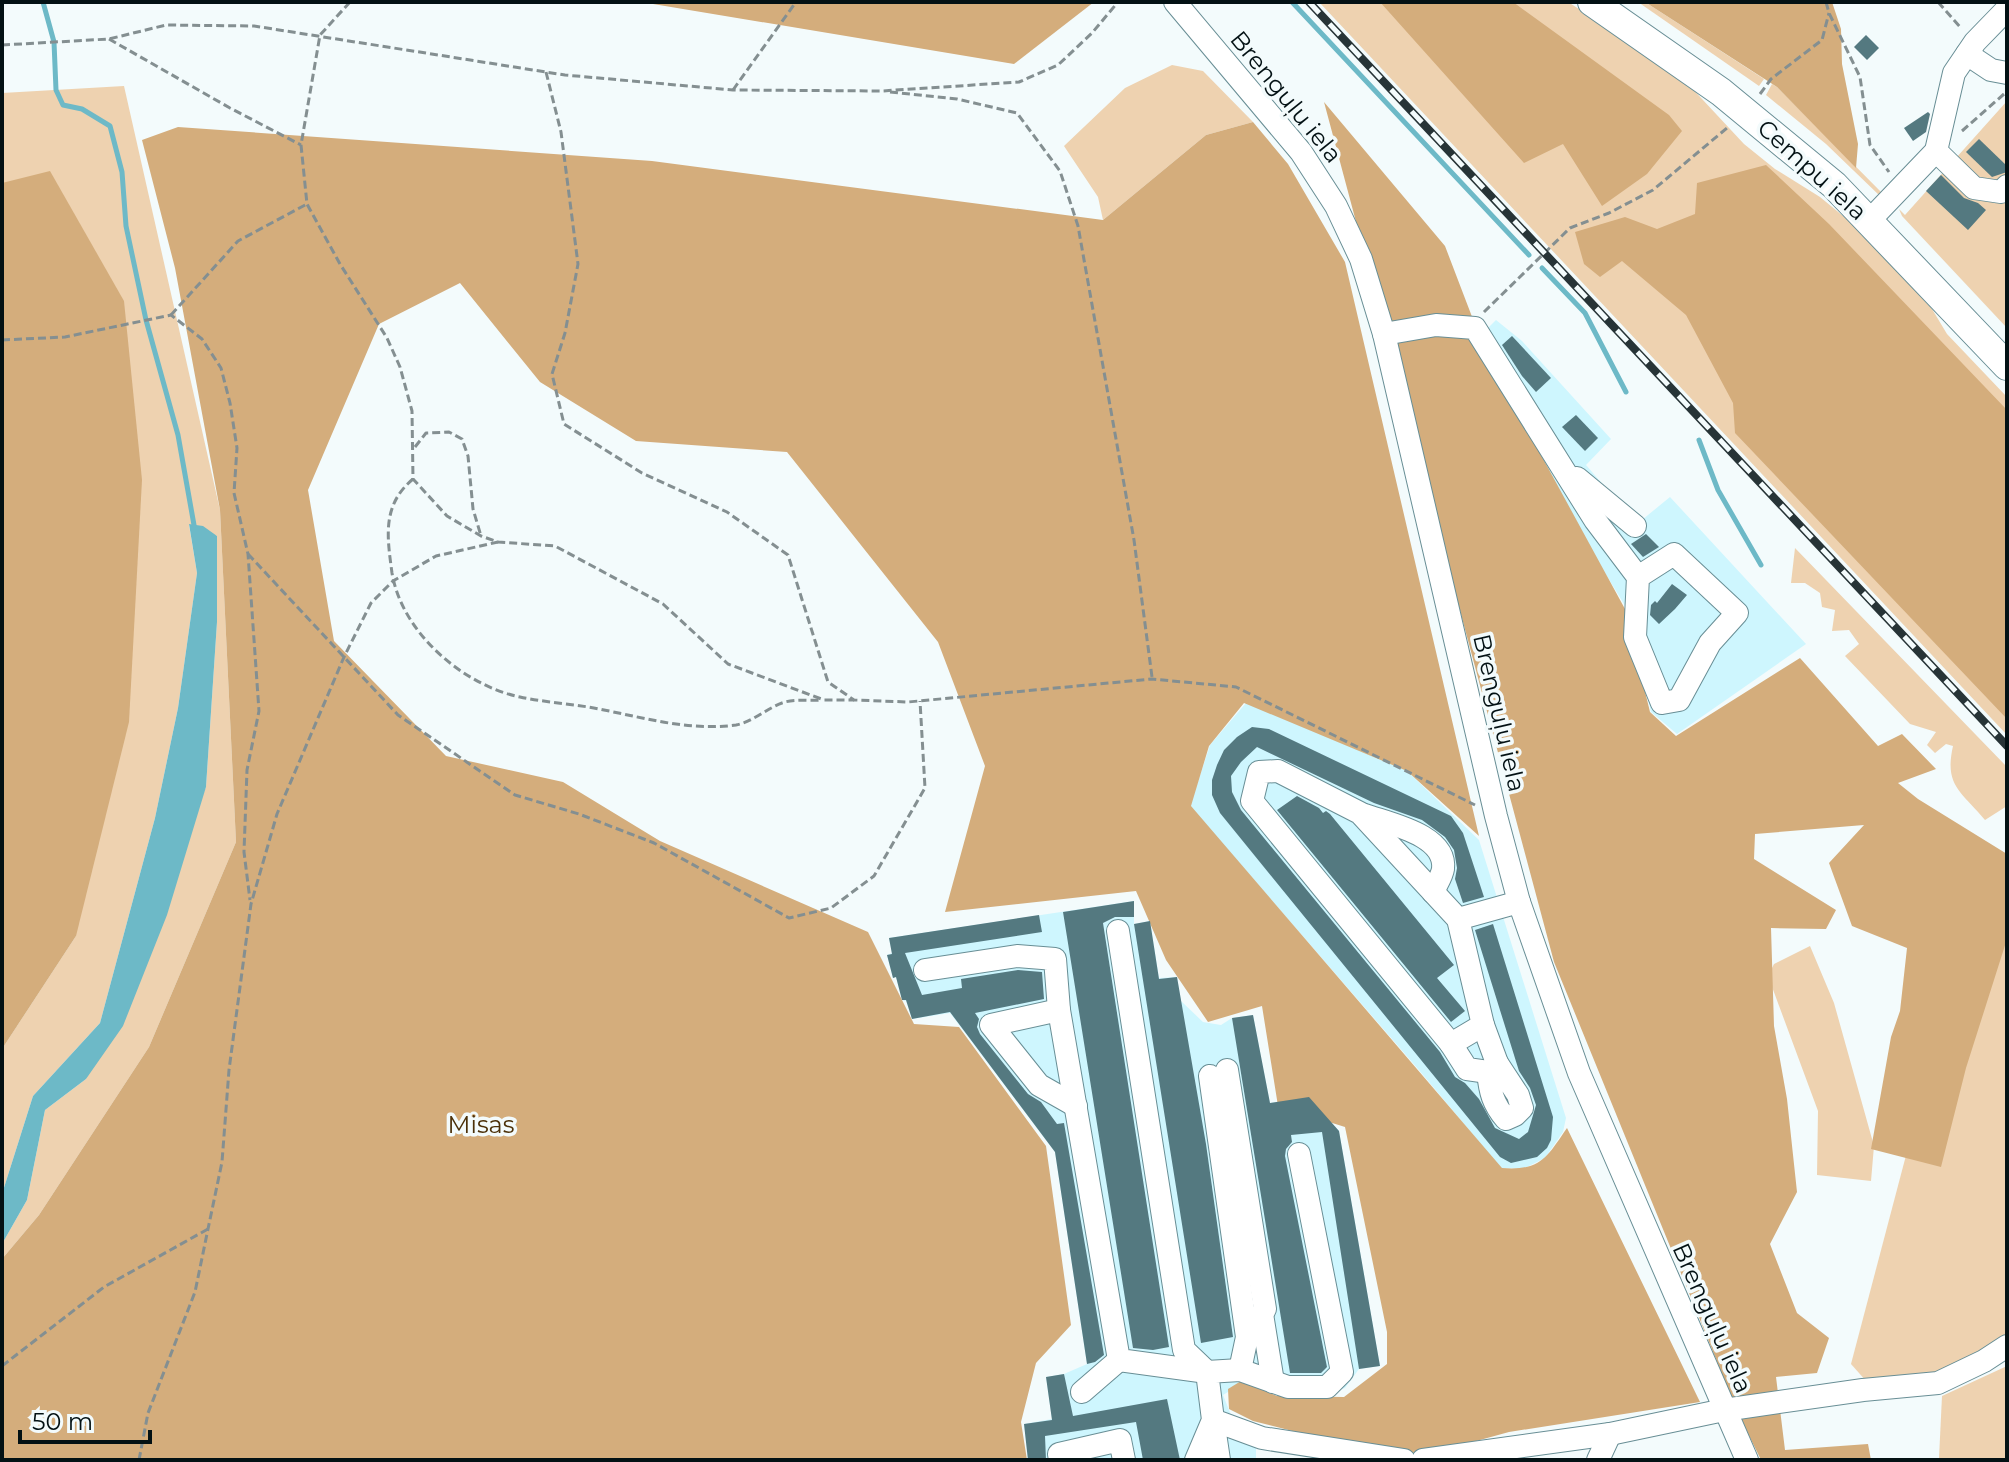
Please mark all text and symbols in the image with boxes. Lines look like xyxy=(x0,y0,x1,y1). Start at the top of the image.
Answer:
street label: Brenguļu iela xyxy=(1224,25,1348,168)
street label: Cempu iela xyxy=(1752,113,1873,226)
street label: Brenguļu iela xyxy=(1467,631,1532,795)
park label: Misas xyxy=(448,1110,514,1139)
street label: Brenguļu iela xyxy=(1666,1238,1758,1397)
scale bar xyxy=(20,1394,150,1444)
text: 50 m xyxy=(32,1407,93,1436)

